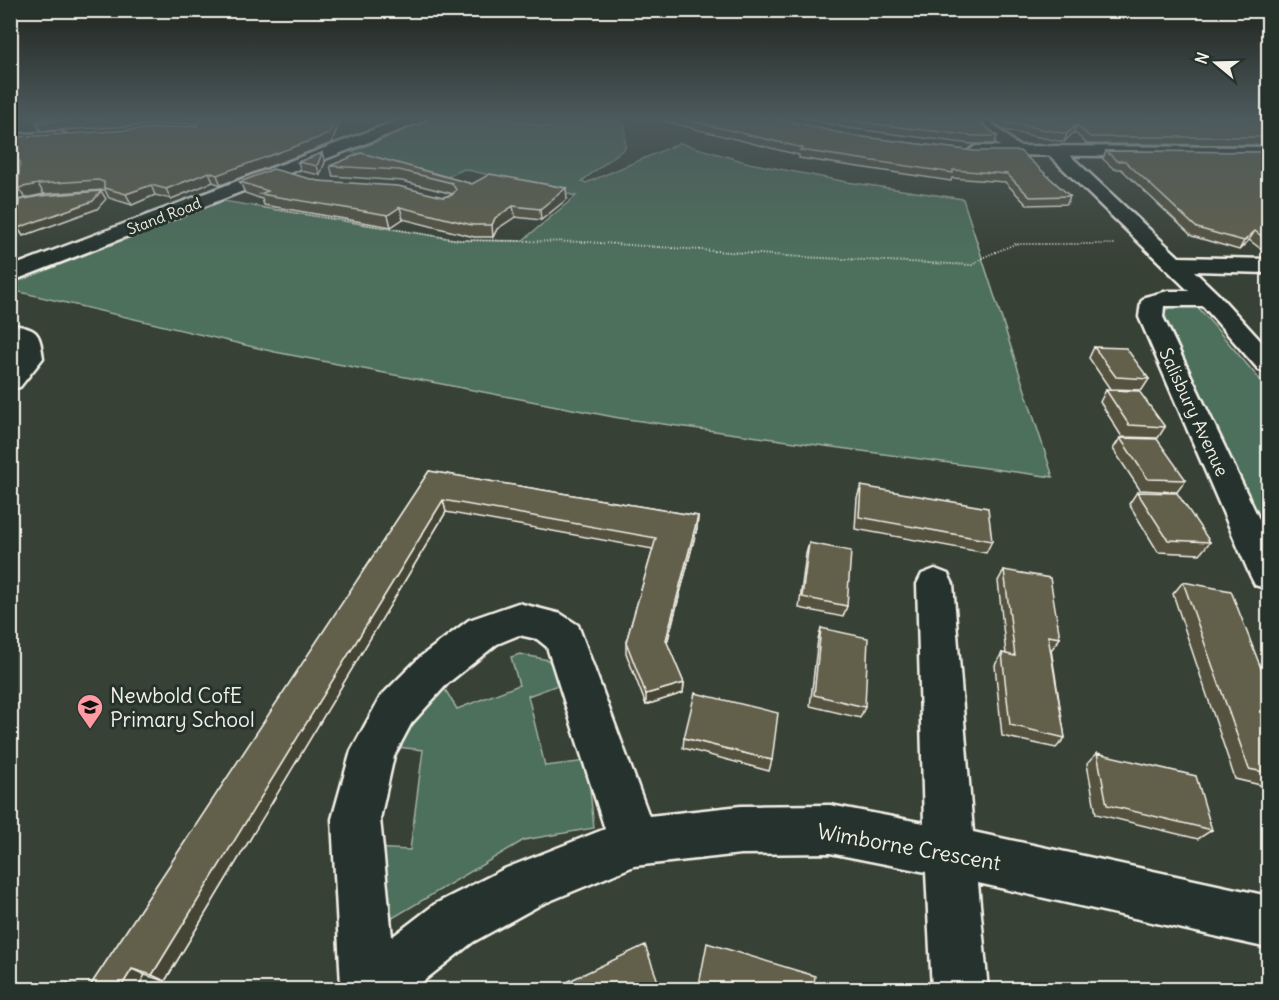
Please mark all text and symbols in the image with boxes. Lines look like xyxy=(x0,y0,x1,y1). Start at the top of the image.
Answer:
north arrow xyxy=(1186,33,1246,93)
text: N xyxy=(1191,50,1213,67)
street label: Stand Road xyxy=(124,193,204,239)
street label: Salisbury Avenue xyxy=(1154,344,1234,480)
place label: Newbold CofE Primary School xyxy=(110,682,255,733)
school or university icon: Newbold CofE Primary School xyxy=(75,692,105,730)
street label: Wimborne Crescent xyxy=(815,818,1003,876)

